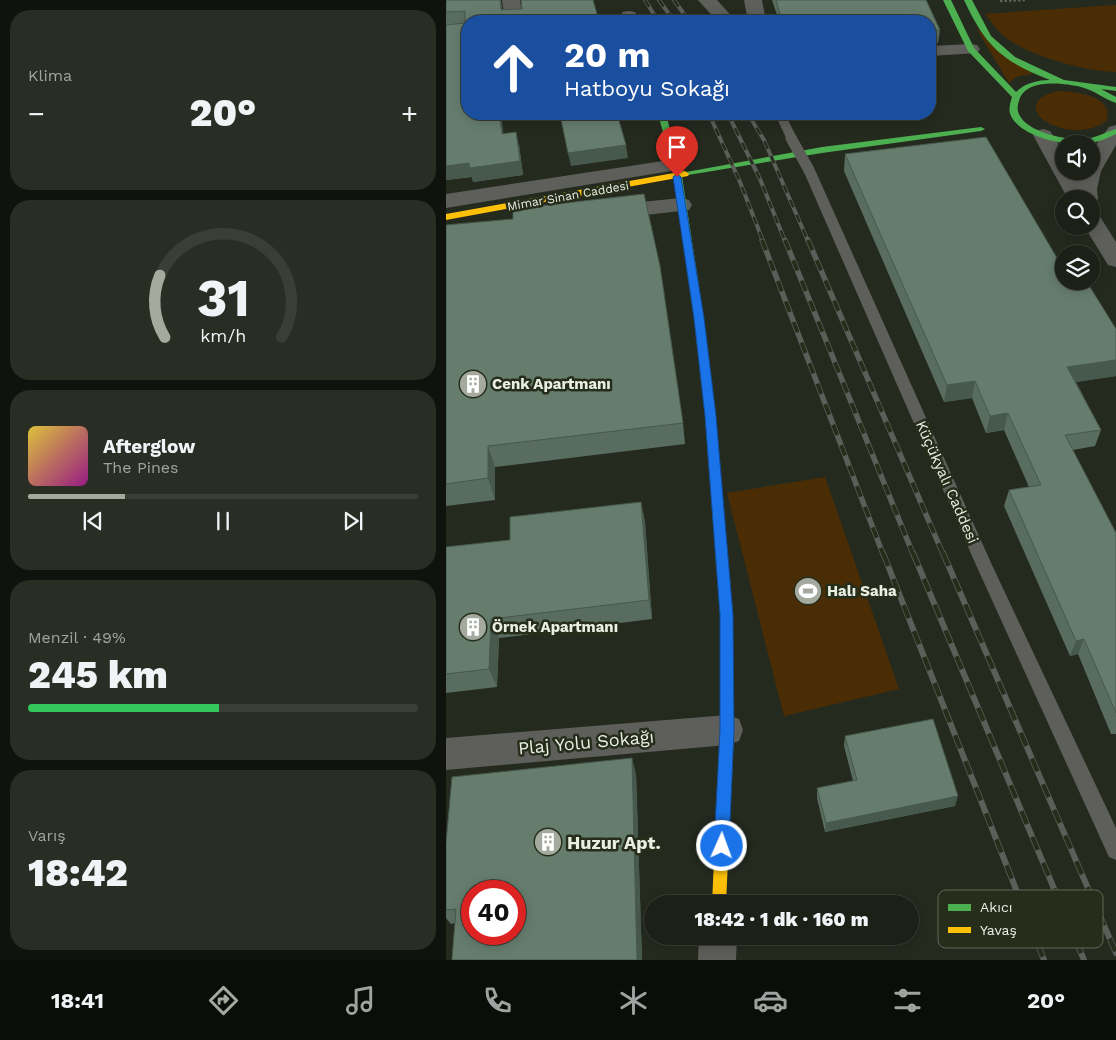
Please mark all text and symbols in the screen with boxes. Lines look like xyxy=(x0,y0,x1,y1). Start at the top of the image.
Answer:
text: 20 m xyxy=(564,34,650,76)
icon: ahead xyxy=(481,35,546,100)
text: Klima xyxy=(28,66,72,85)
text: Hatboyu Sokağı xyxy=(564,76,730,101)
text: 20° xyxy=(190,91,256,135)
text: − xyxy=(28,97,45,130)
text: + xyxy=(401,97,418,130)
pin xyxy=(656,126,698,177)
icon: arrive xyxy=(663,133,691,161)
map controls xyxy=(1055,135,1100,290)
button: sound xyxy=(1055,135,1100,180)
street label: Mimar Sinan Caddesi xyxy=(506,178,630,214)
button: search xyxy=(1055,190,1100,235)
button: layers xyxy=(1055,245,1100,290)
text: 31 xyxy=(196,268,250,329)
text: km/h xyxy=(200,325,246,346)
building icon: Cenk Apartmanı xyxy=(458,369,488,399)
place label: Cenk Apartmanı xyxy=(492,375,611,393)
street label: Küçükyalı Caddesi xyxy=(912,418,982,546)
text: Afterglow xyxy=(103,435,195,458)
text: The Pines xyxy=(103,458,179,477)
icon: previous xyxy=(79,507,107,535)
icon: pause xyxy=(209,507,237,535)
icon: next xyxy=(339,507,367,535)
sports icon: Halı Saha xyxy=(793,576,823,606)
place label: Halı Saha xyxy=(827,582,897,600)
building icon: Örnek Apartmanı xyxy=(458,612,488,642)
place label: Örnek Apartmanı xyxy=(492,618,618,636)
text: Menzil · 49% xyxy=(28,628,126,647)
text: 245 km xyxy=(28,653,168,697)
street label: Plaj Yolu Sokağı xyxy=(517,726,655,758)
position arrow xyxy=(695,819,747,871)
text: Varış xyxy=(28,826,66,845)
building icon: Huzur Apt. xyxy=(533,827,563,857)
place label: Huzur Apt. xyxy=(567,832,661,853)
text: 18:42 xyxy=(28,851,128,895)
speed limit sign: 40 xyxy=(461,880,526,945)
legend xyxy=(938,890,1103,948)
text: Akıcı xyxy=(980,899,1012,915)
text: 18:42 · 1 dk · 160 m xyxy=(695,908,868,931)
text: Yavaş xyxy=(980,922,1017,938)
icon: directions xyxy=(206,983,241,1018)
icon: music xyxy=(343,983,378,1018)
icon: phone xyxy=(480,983,515,1018)
icon: climate xyxy=(616,983,651,1018)
icon: car xyxy=(753,983,788,1018)
icon: filters xyxy=(890,983,925,1018)
text: 18:41 xyxy=(51,988,104,1013)
text: 20° xyxy=(1027,988,1065,1013)

